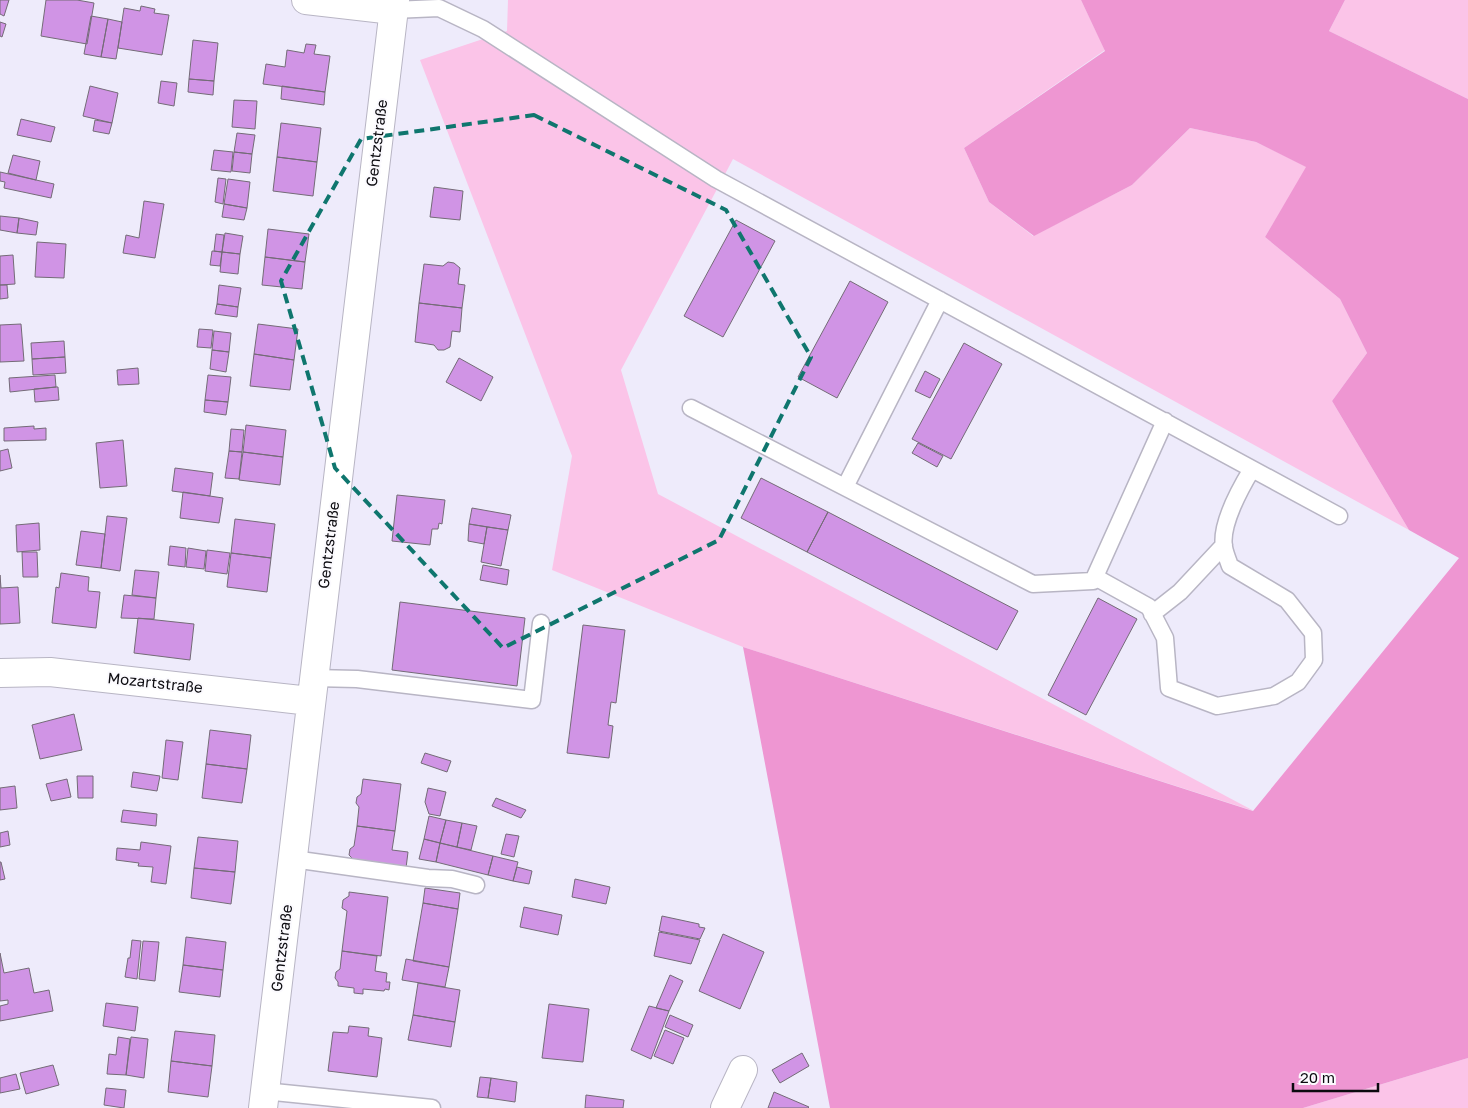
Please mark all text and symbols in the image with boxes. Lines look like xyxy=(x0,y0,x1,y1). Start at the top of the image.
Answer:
street label: Gentzstraße xyxy=(362,98,390,188)
street label: Gentzstraße xyxy=(314,500,342,590)
street label: Mozartstraße xyxy=(107,668,204,696)
street label: Gentzstraße xyxy=(267,903,295,993)
scale bar xyxy=(1293,1060,1378,1092)
text: 20 m xyxy=(1300,1068,1335,1086)

